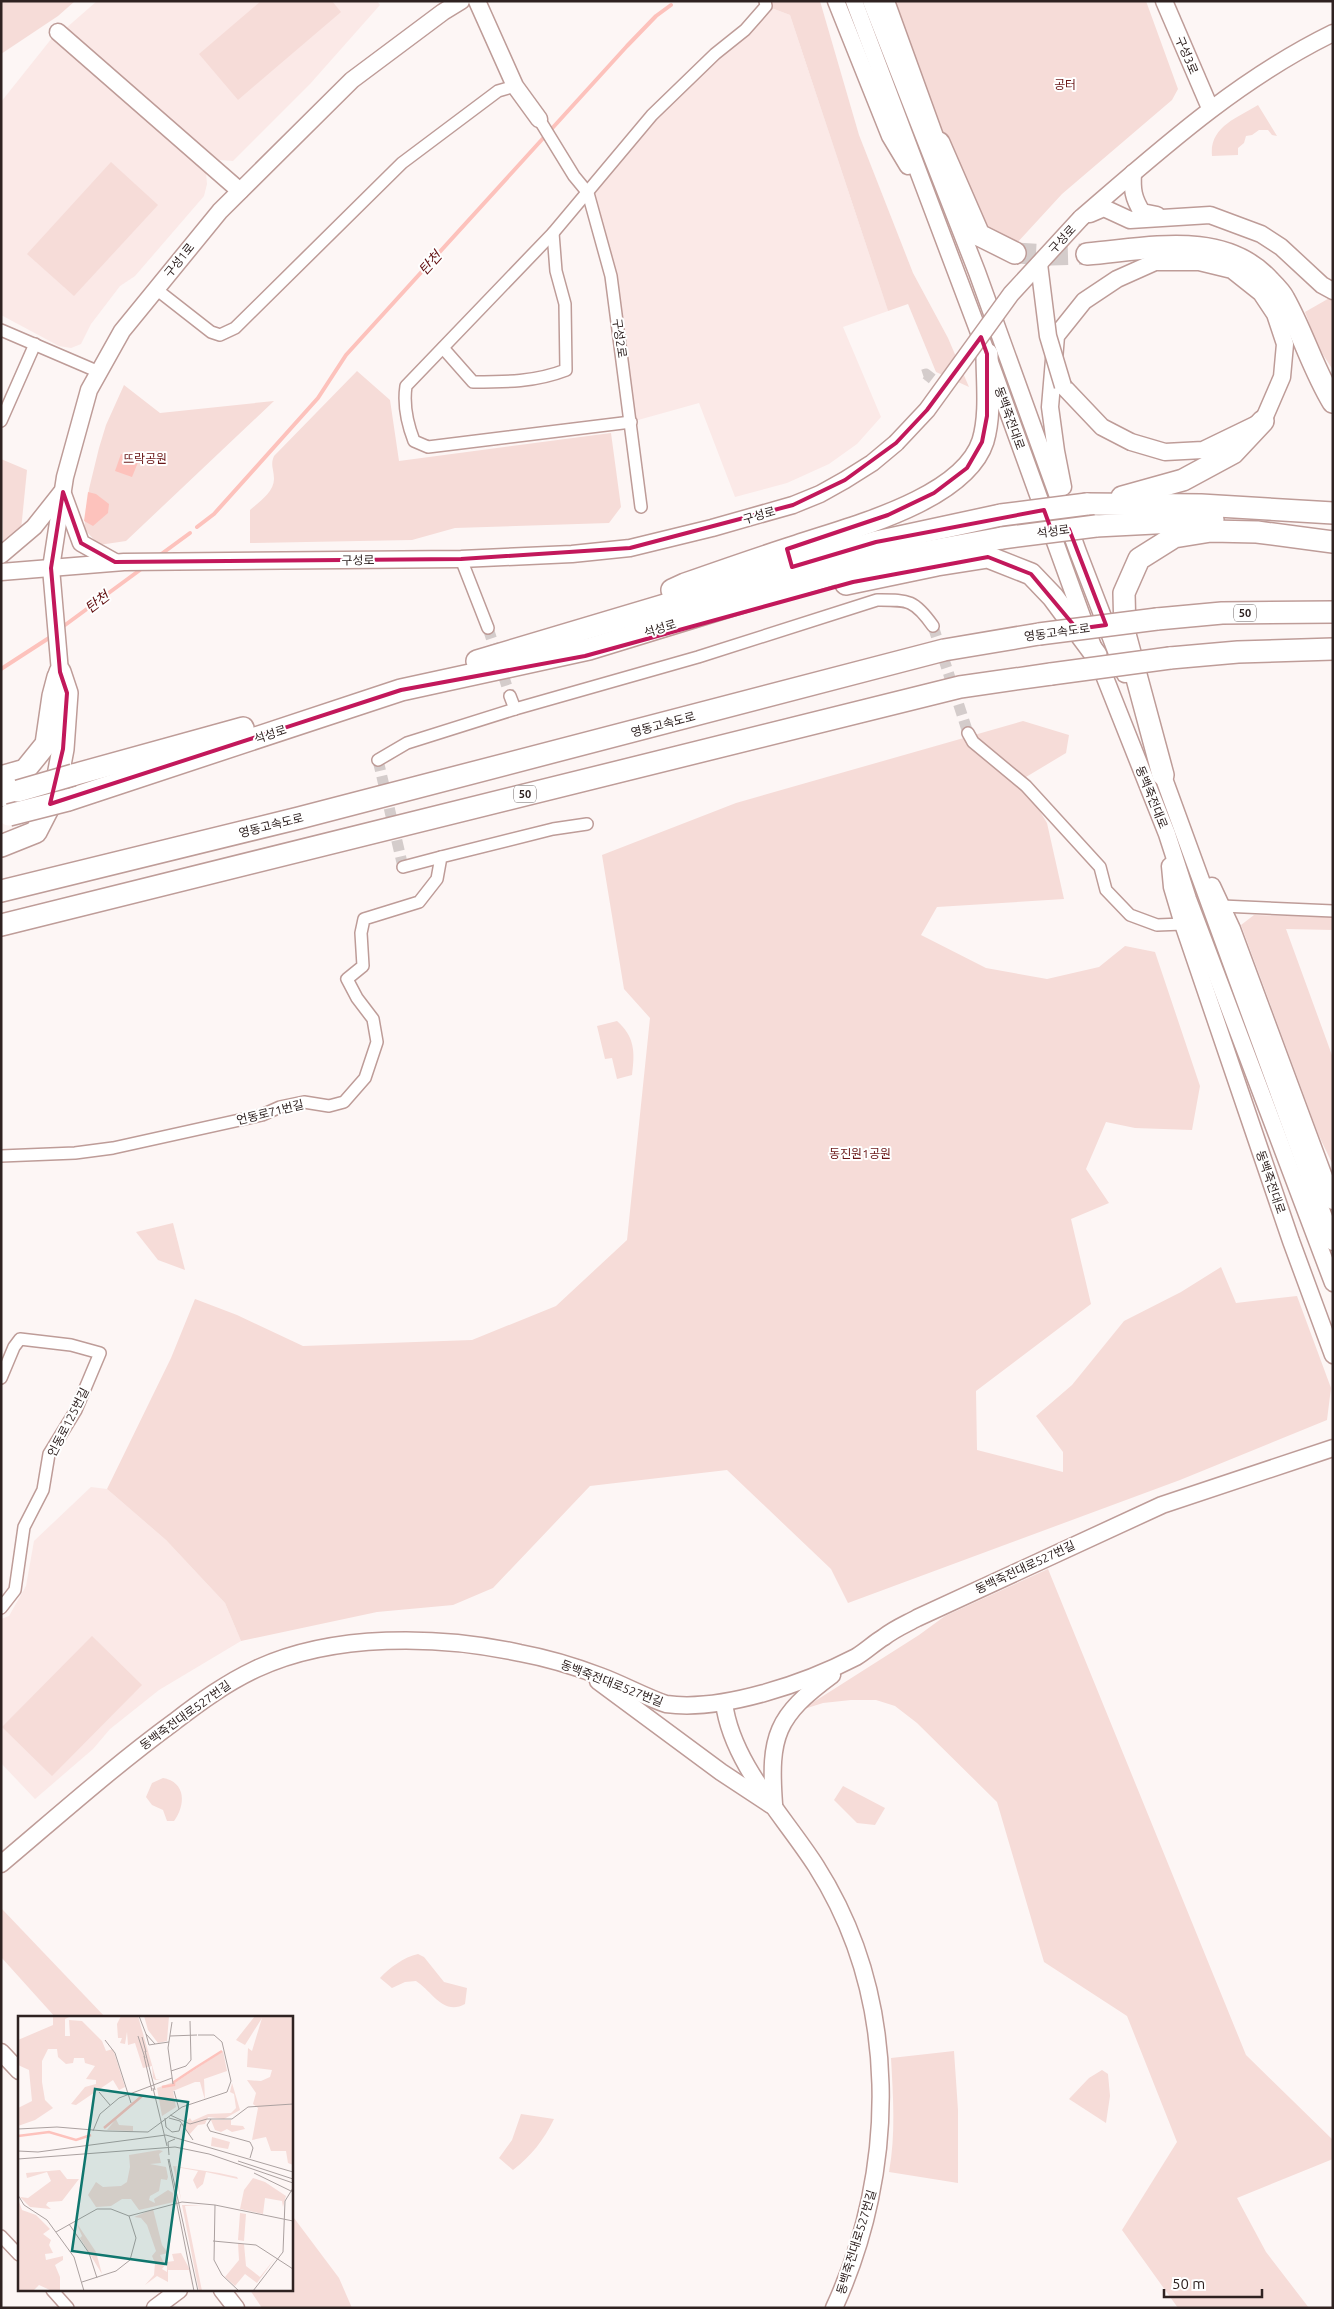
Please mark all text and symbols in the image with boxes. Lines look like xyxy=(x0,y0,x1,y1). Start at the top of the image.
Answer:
street label: 구성3로 xyxy=(1173,34,1201,76)
park label: 공터 xyxy=(1054,78,1076,91)
street label: 구성로 xyxy=(1046,222,1078,256)
street label: 구성1로 xyxy=(161,240,197,280)
water label: 탄천 xyxy=(415,247,445,278)
street label: 구성2로 xyxy=(611,317,629,359)
street label: 동백죽전대로 xyxy=(993,385,1027,451)
park label: 뜨락공원 xyxy=(123,452,167,465)
street label: 구성로 xyxy=(741,504,777,526)
street label: 석성로 xyxy=(1036,522,1070,540)
street label: 구성로 xyxy=(341,553,375,567)
water label: 탄천 xyxy=(82,587,113,616)
road number: 50 xyxy=(1234,604,1256,622)
street label: 석성로 xyxy=(642,617,678,639)
street label: 영동고속도로 xyxy=(1023,621,1091,643)
street label: 영동고속도로 xyxy=(629,709,697,739)
street label: 석성로 xyxy=(252,723,288,745)
street label: 동백죽전대로 xyxy=(1134,764,1170,830)
road number: 50 xyxy=(514,786,536,802)
street label: 영동고속도로 xyxy=(237,811,305,839)
street label: 언동로71번길 xyxy=(235,1097,305,1127)
park label: 동진원1공원 xyxy=(829,1147,891,1160)
street label: 동백죽전대로 xyxy=(1254,1149,1288,1215)
street label: 언동로125번길 xyxy=(45,1385,91,1459)
street label: 동백죽전대로527번길 xyxy=(973,1538,1077,1596)
street label: 동백죽전대로527번길 xyxy=(559,1657,665,1709)
street label: 동백죽전대로527번길 xyxy=(137,1678,233,1752)
inset map xyxy=(18,2016,292,2292)
street label: 동백죽전대로527번길 xyxy=(834,2188,878,2296)
scale bar xyxy=(1164,2266,1262,2298)
text: 50 m xyxy=(1172,2275,1205,2292)

